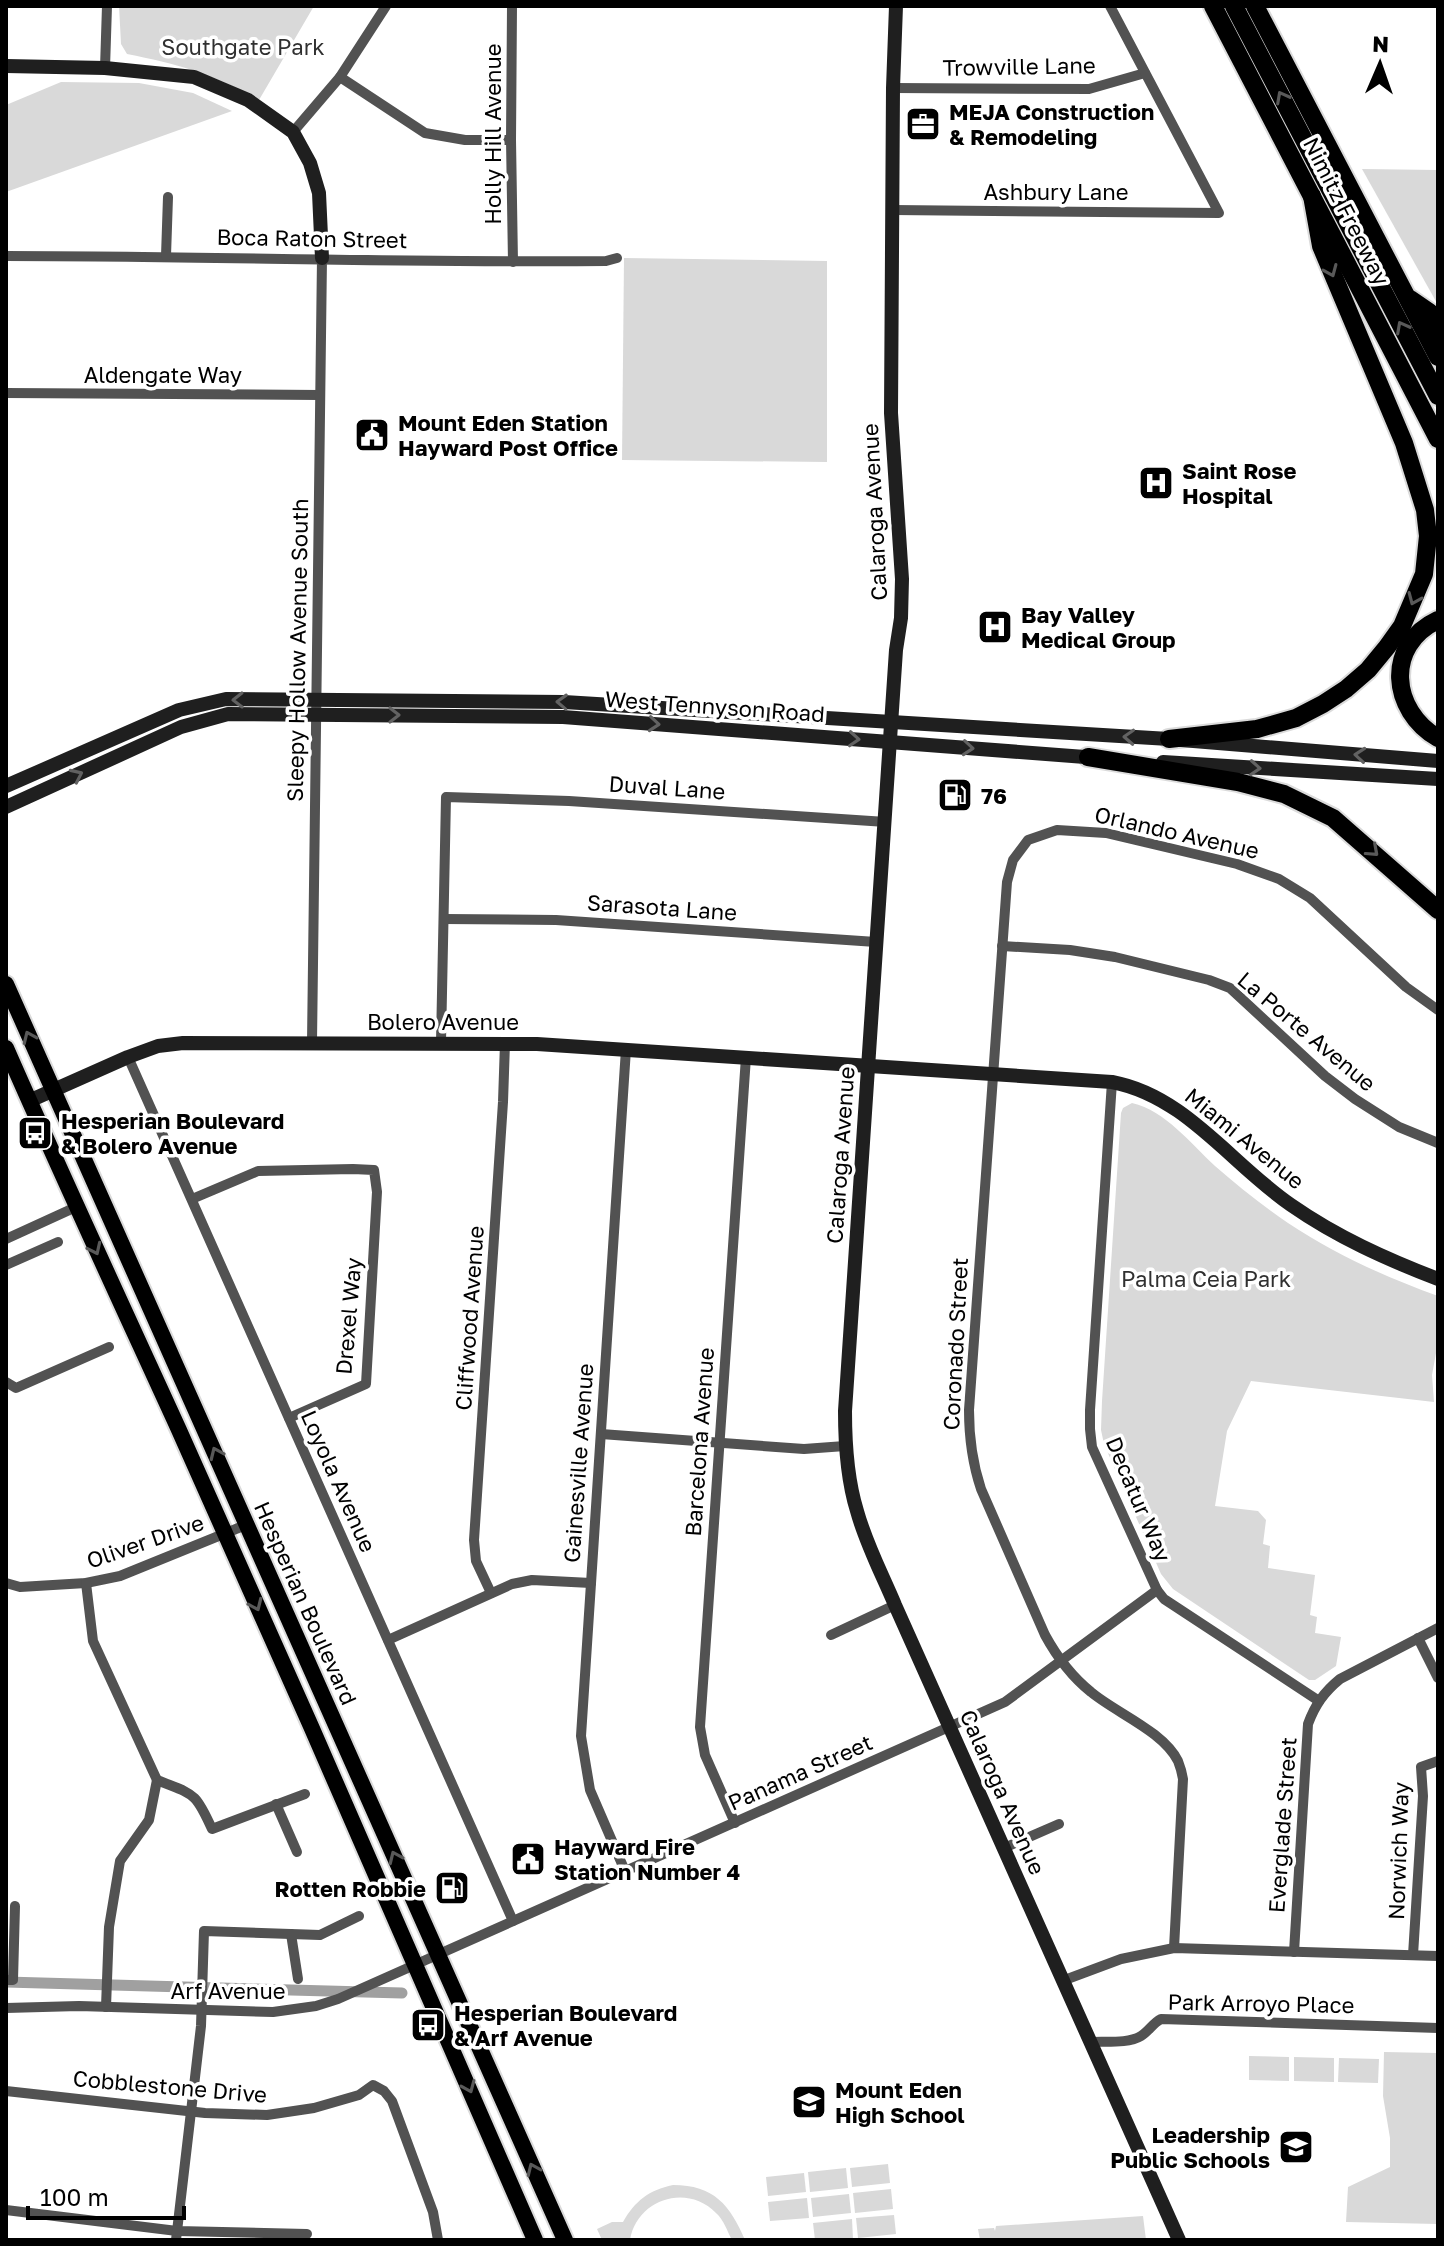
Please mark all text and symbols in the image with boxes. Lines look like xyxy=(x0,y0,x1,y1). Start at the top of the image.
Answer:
north arrow xyxy=(1340,24,1420,104)
text: N xyxy=(1372,30,1390,57)
park label: Southgate Park xyxy=(161,33,325,60)
street label: Holly Hill Avenue xyxy=(479,43,506,225)
street label: Trowville Lane xyxy=(942,51,1096,81)
one-way arrow xyxy=(1276,90,1291,105)
place label: MEJA Construction & Remodeling xyxy=(949,98,1154,150)
office icon: MEJA Construction & Remodeling xyxy=(904,105,942,143)
street label: Nimitz Freeway xyxy=(1298,133,1396,289)
street label: Ashbury Lane xyxy=(983,178,1129,205)
street label: Boca Raton Street xyxy=(216,223,408,253)
one-way arrow xyxy=(1322,263,1338,278)
one-way arrow xyxy=(1396,321,1411,336)
street label: Aldengate Way xyxy=(84,361,242,388)
place label: Mount Eden Station Hayward Post Office xyxy=(398,409,618,461)
public building icon: Mount Eden Station Hayward Post Office xyxy=(353,416,391,454)
street label: Calaroga Avenue xyxy=(856,423,892,601)
place label: Saint Rose Hospital xyxy=(1182,457,1297,509)
hospital icon: Saint Rose Hospital xyxy=(1137,464,1175,502)
street label: Sleepy Hollow Avenue South xyxy=(281,498,313,802)
one-way arrow xyxy=(1407,591,1423,605)
place label: Bay Valley Medical Group xyxy=(1021,601,1176,653)
hospital icon: Bay Valley Medical Group xyxy=(976,608,1014,646)
street label: West Tennyson Road xyxy=(604,685,826,727)
one-way arrow xyxy=(231,691,244,708)
one-way arrow xyxy=(555,693,568,710)
one-way arrow xyxy=(388,706,401,724)
one-way arrow xyxy=(648,715,661,732)
one-way arrow xyxy=(1122,729,1135,746)
one-way arrow xyxy=(848,730,861,747)
one-way arrow xyxy=(962,739,975,756)
one-way arrow xyxy=(1353,747,1366,764)
one-way arrow xyxy=(1249,759,1262,776)
one-way arrow xyxy=(69,768,83,784)
street label: Duval Lane xyxy=(608,769,726,805)
fuel station icon: 76 xyxy=(936,776,974,814)
place label: 76 xyxy=(981,782,1007,809)
street label: Orlando Avenue xyxy=(1092,800,1262,864)
one-way arrow xyxy=(1363,841,1378,856)
street label: Sarasota Lane xyxy=(586,888,738,926)
street label: La Porte Avenue xyxy=(1233,965,1381,1097)
street label: Bolero Avenue xyxy=(367,1008,519,1035)
one-way arrow xyxy=(23,1031,39,1045)
street label: Calaroga Avenue xyxy=(820,1066,860,1244)
street label: Miami Avenue xyxy=(1180,1082,1310,1194)
place label: Hesperian Boulevard & Bolero Avenue xyxy=(61,1107,284,1159)
bus stop icon: Hesperian Boulevard & Bolero Avenue xyxy=(16,1114,54,1152)
street label: Cliffwood Avenue xyxy=(449,1225,489,1411)
one-way arrow xyxy=(85,1240,101,1255)
street label: Drexel Way xyxy=(329,1256,367,1376)
street label: Coronado Street xyxy=(937,1257,973,1431)
park label: Palma Ceia Park xyxy=(1121,1265,1291,1292)
street label: Barcelona Avenue xyxy=(679,1347,719,1537)
street label: Gainesville Avenue xyxy=(558,1362,598,1564)
street label: Loyola Avenue xyxy=(296,1406,382,1556)
street label: Decatur Way xyxy=(1101,1432,1177,1566)
one-way arrow xyxy=(209,1447,225,1462)
street label: Hesperian Boulevard xyxy=(249,1497,363,1709)
street label: Oliver Drive xyxy=(83,1508,207,1574)
one-way arrow xyxy=(246,1597,262,1611)
street label: Calaroga Avenue xyxy=(955,1705,1051,1879)
street label: Panama Street xyxy=(724,1728,876,1816)
street label: Everglade Street xyxy=(1262,1736,1302,1914)
street label: Norwich Way xyxy=(1382,1781,1414,1921)
place label: Hayward Fire Station Number 4 xyxy=(554,1833,740,1885)
public building icon: Hayward Fire Station Number 4 xyxy=(509,1840,547,1878)
one-way arrow xyxy=(389,1851,405,1865)
fuel station icon: Rotten Robbie xyxy=(433,1869,471,1907)
place label: Rotten Robbie xyxy=(275,1875,426,1902)
street label: Arf Avenue xyxy=(171,1977,285,2004)
street label: Park Arroyo Place xyxy=(1167,1988,1355,2018)
place label: Hesperian Boulevard & Arf Avenue xyxy=(454,1999,677,2051)
bus stop icon: Hesperian Boulevard & Arf Avenue xyxy=(409,2006,447,2044)
street label: Cobblestone Drive xyxy=(72,2064,268,2108)
place label: Mount Eden High School xyxy=(835,2076,965,2128)
one-way arrow xyxy=(459,2079,475,2093)
school or university icon: Mount Eden High School xyxy=(790,2083,828,2121)
place label: Leadership Public Schools xyxy=(1110,2121,1270,2173)
school or university icon: Leadership Public Schools xyxy=(1277,2128,1315,2166)
one-way arrow xyxy=(527,2162,543,2177)
scale bar xyxy=(28,2170,184,2220)
text: 100 m xyxy=(40,2182,109,2211)

